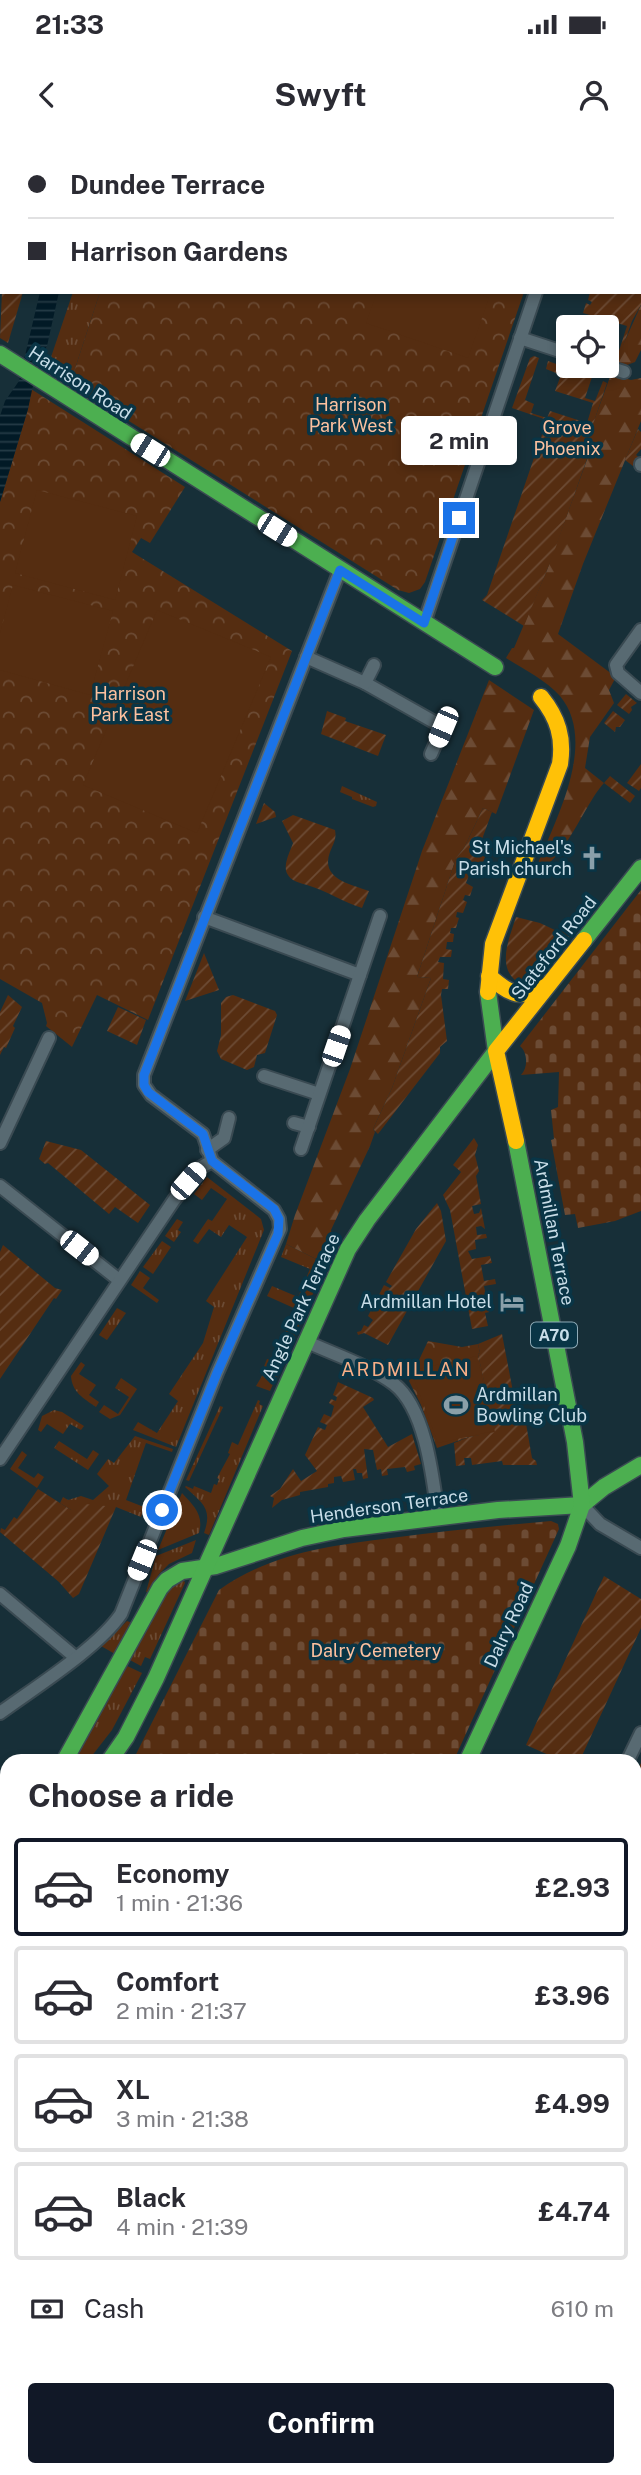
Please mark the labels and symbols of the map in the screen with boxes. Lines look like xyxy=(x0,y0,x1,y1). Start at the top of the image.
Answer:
street label: Harrison Road xyxy=(25,341,136,424)
park label: Harrison Park West xyxy=(309,394,393,436)
callout: 2 min xyxy=(401,416,517,466)
park label: Grove Phoenix xyxy=(533,417,601,459)
car xyxy=(127,430,174,470)
route end xyxy=(443,502,475,534)
car xyxy=(254,510,301,550)
park label: Harrison Park East xyxy=(90,683,170,725)
car xyxy=(426,704,461,750)
place label: St Michael's Parish church xyxy=(458,837,572,879)
church icon: St Michael's Parish church xyxy=(578,844,606,872)
street label: Slateford Road xyxy=(507,892,600,1004)
car xyxy=(320,1023,353,1069)
street label: Ardmillan Terrace xyxy=(530,1157,579,1307)
car xyxy=(167,1158,210,1204)
car xyxy=(56,1227,103,1269)
street label: Angle Park Terrace xyxy=(257,1230,344,1384)
hotel icon: Ardmillan Hotel xyxy=(498,1288,526,1316)
place label: Ardmillan Hotel xyxy=(360,1291,492,1312)
road number: A70 xyxy=(531,1322,577,1348)
district label: ARDMILLAN xyxy=(341,1358,471,1380)
place label: Ardmillan Bowling Club xyxy=(476,1384,587,1426)
sports icon: Ardmillan Bowling Club xyxy=(442,1391,470,1419)
street label: Henderson Terrace xyxy=(309,1484,469,1527)
route start xyxy=(146,1494,178,1526)
car xyxy=(125,1537,160,1583)
street label: Dalry Road xyxy=(480,1579,537,1671)
park label: Dalry Cemetery xyxy=(311,1640,442,1661)

